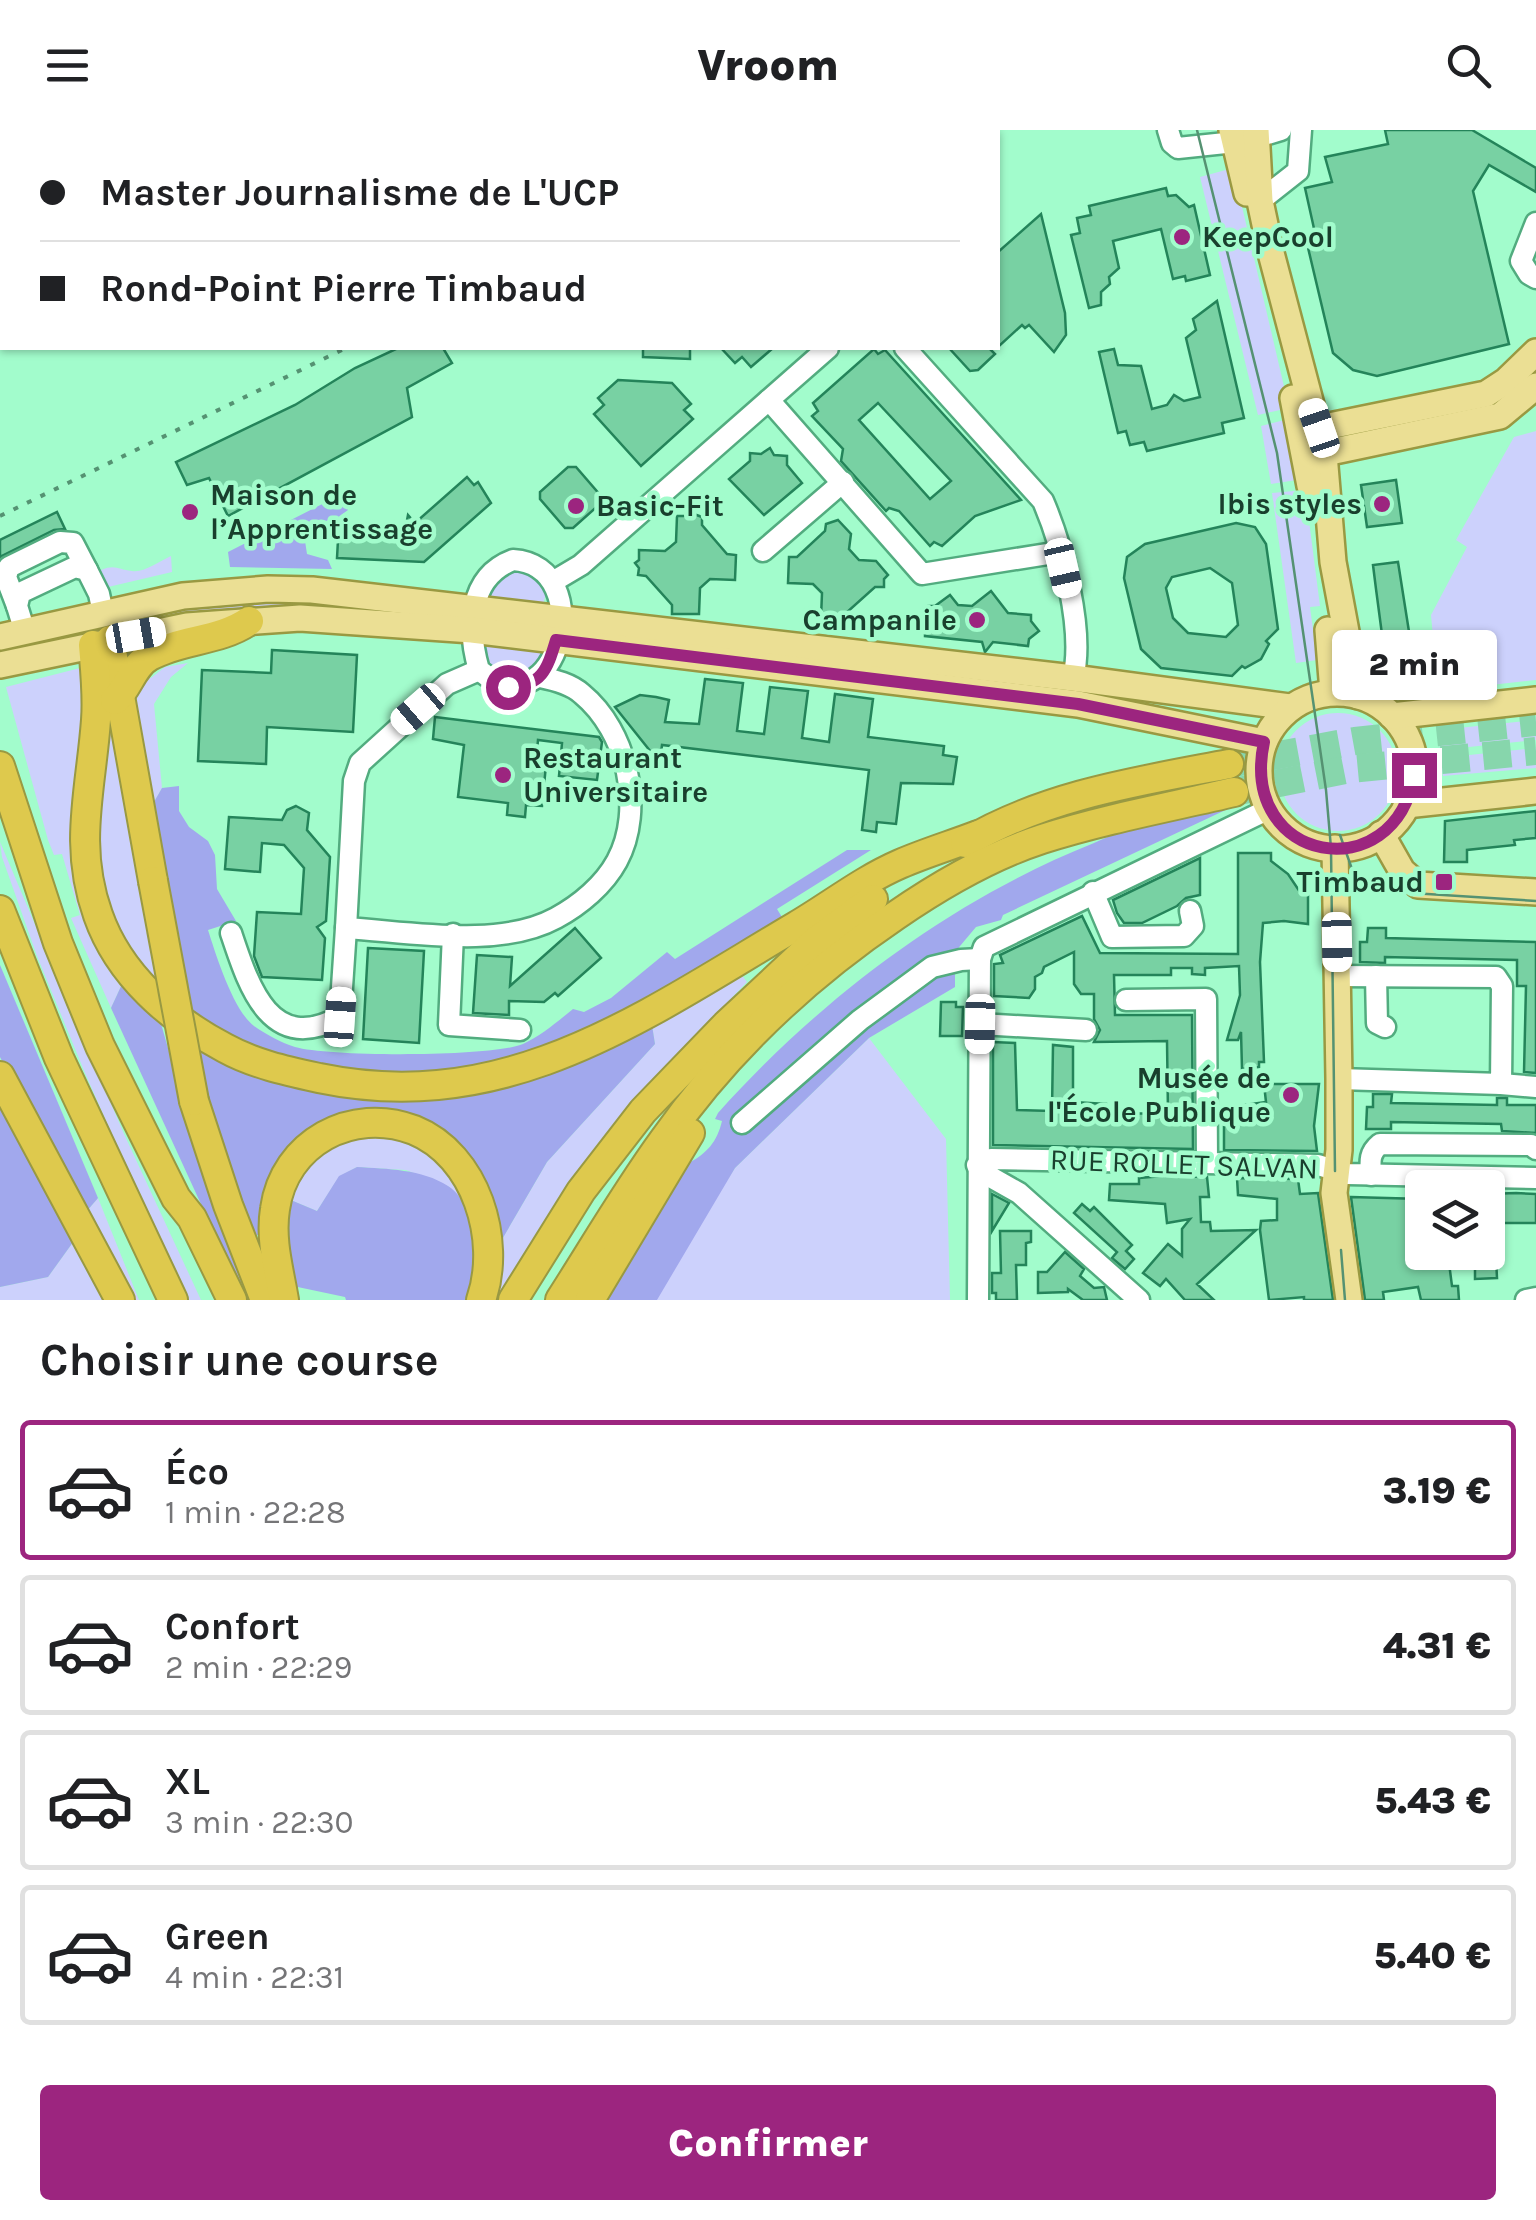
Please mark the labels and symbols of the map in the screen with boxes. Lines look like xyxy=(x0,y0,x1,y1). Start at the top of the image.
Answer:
place label: KeepCool xyxy=(1202,219,1334,255)
marker: KeepCool xyxy=(1171,226,1193,248)
car xyxy=(1295,395,1343,461)
place label: Maison de l’Apprentissage xyxy=(210,477,433,547)
place label: Ibis styles xyxy=(1218,486,1362,522)
place label: Basic-Fit xyxy=(596,488,724,524)
marker: Ibis styles xyxy=(1371,493,1393,515)
marker: Basic-Fit xyxy=(565,495,587,517)
marker: Maison de l’Apprentissage xyxy=(179,501,201,523)
car xyxy=(1042,535,1084,601)
place label: Campanile xyxy=(803,602,957,638)
marker: Campanile xyxy=(966,609,988,631)
car xyxy=(104,615,168,655)
callout: 2 min xyxy=(1332,630,1496,700)
route start xyxy=(486,665,531,710)
car xyxy=(386,678,450,740)
place label: Restaurant Universitaire xyxy=(523,740,708,810)
route end xyxy=(1392,753,1437,798)
marker: Restaurant Universitaire xyxy=(492,764,514,786)
place label: Timbaud xyxy=(1297,864,1424,900)
marker: Timbaud xyxy=(1433,871,1455,893)
car xyxy=(1321,912,1353,972)
car xyxy=(323,986,357,1048)
car xyxy=(964,994,996,1054)
place label: Musée de l'École Publique xyxy=(1047,1060,1271,1130)
marker: Musée de l'École Publique xyxy=(1280,1084,1302,1106)
street label: RUE ROLLET SALVAN xyxy=(1049,1141,1319,1187)

